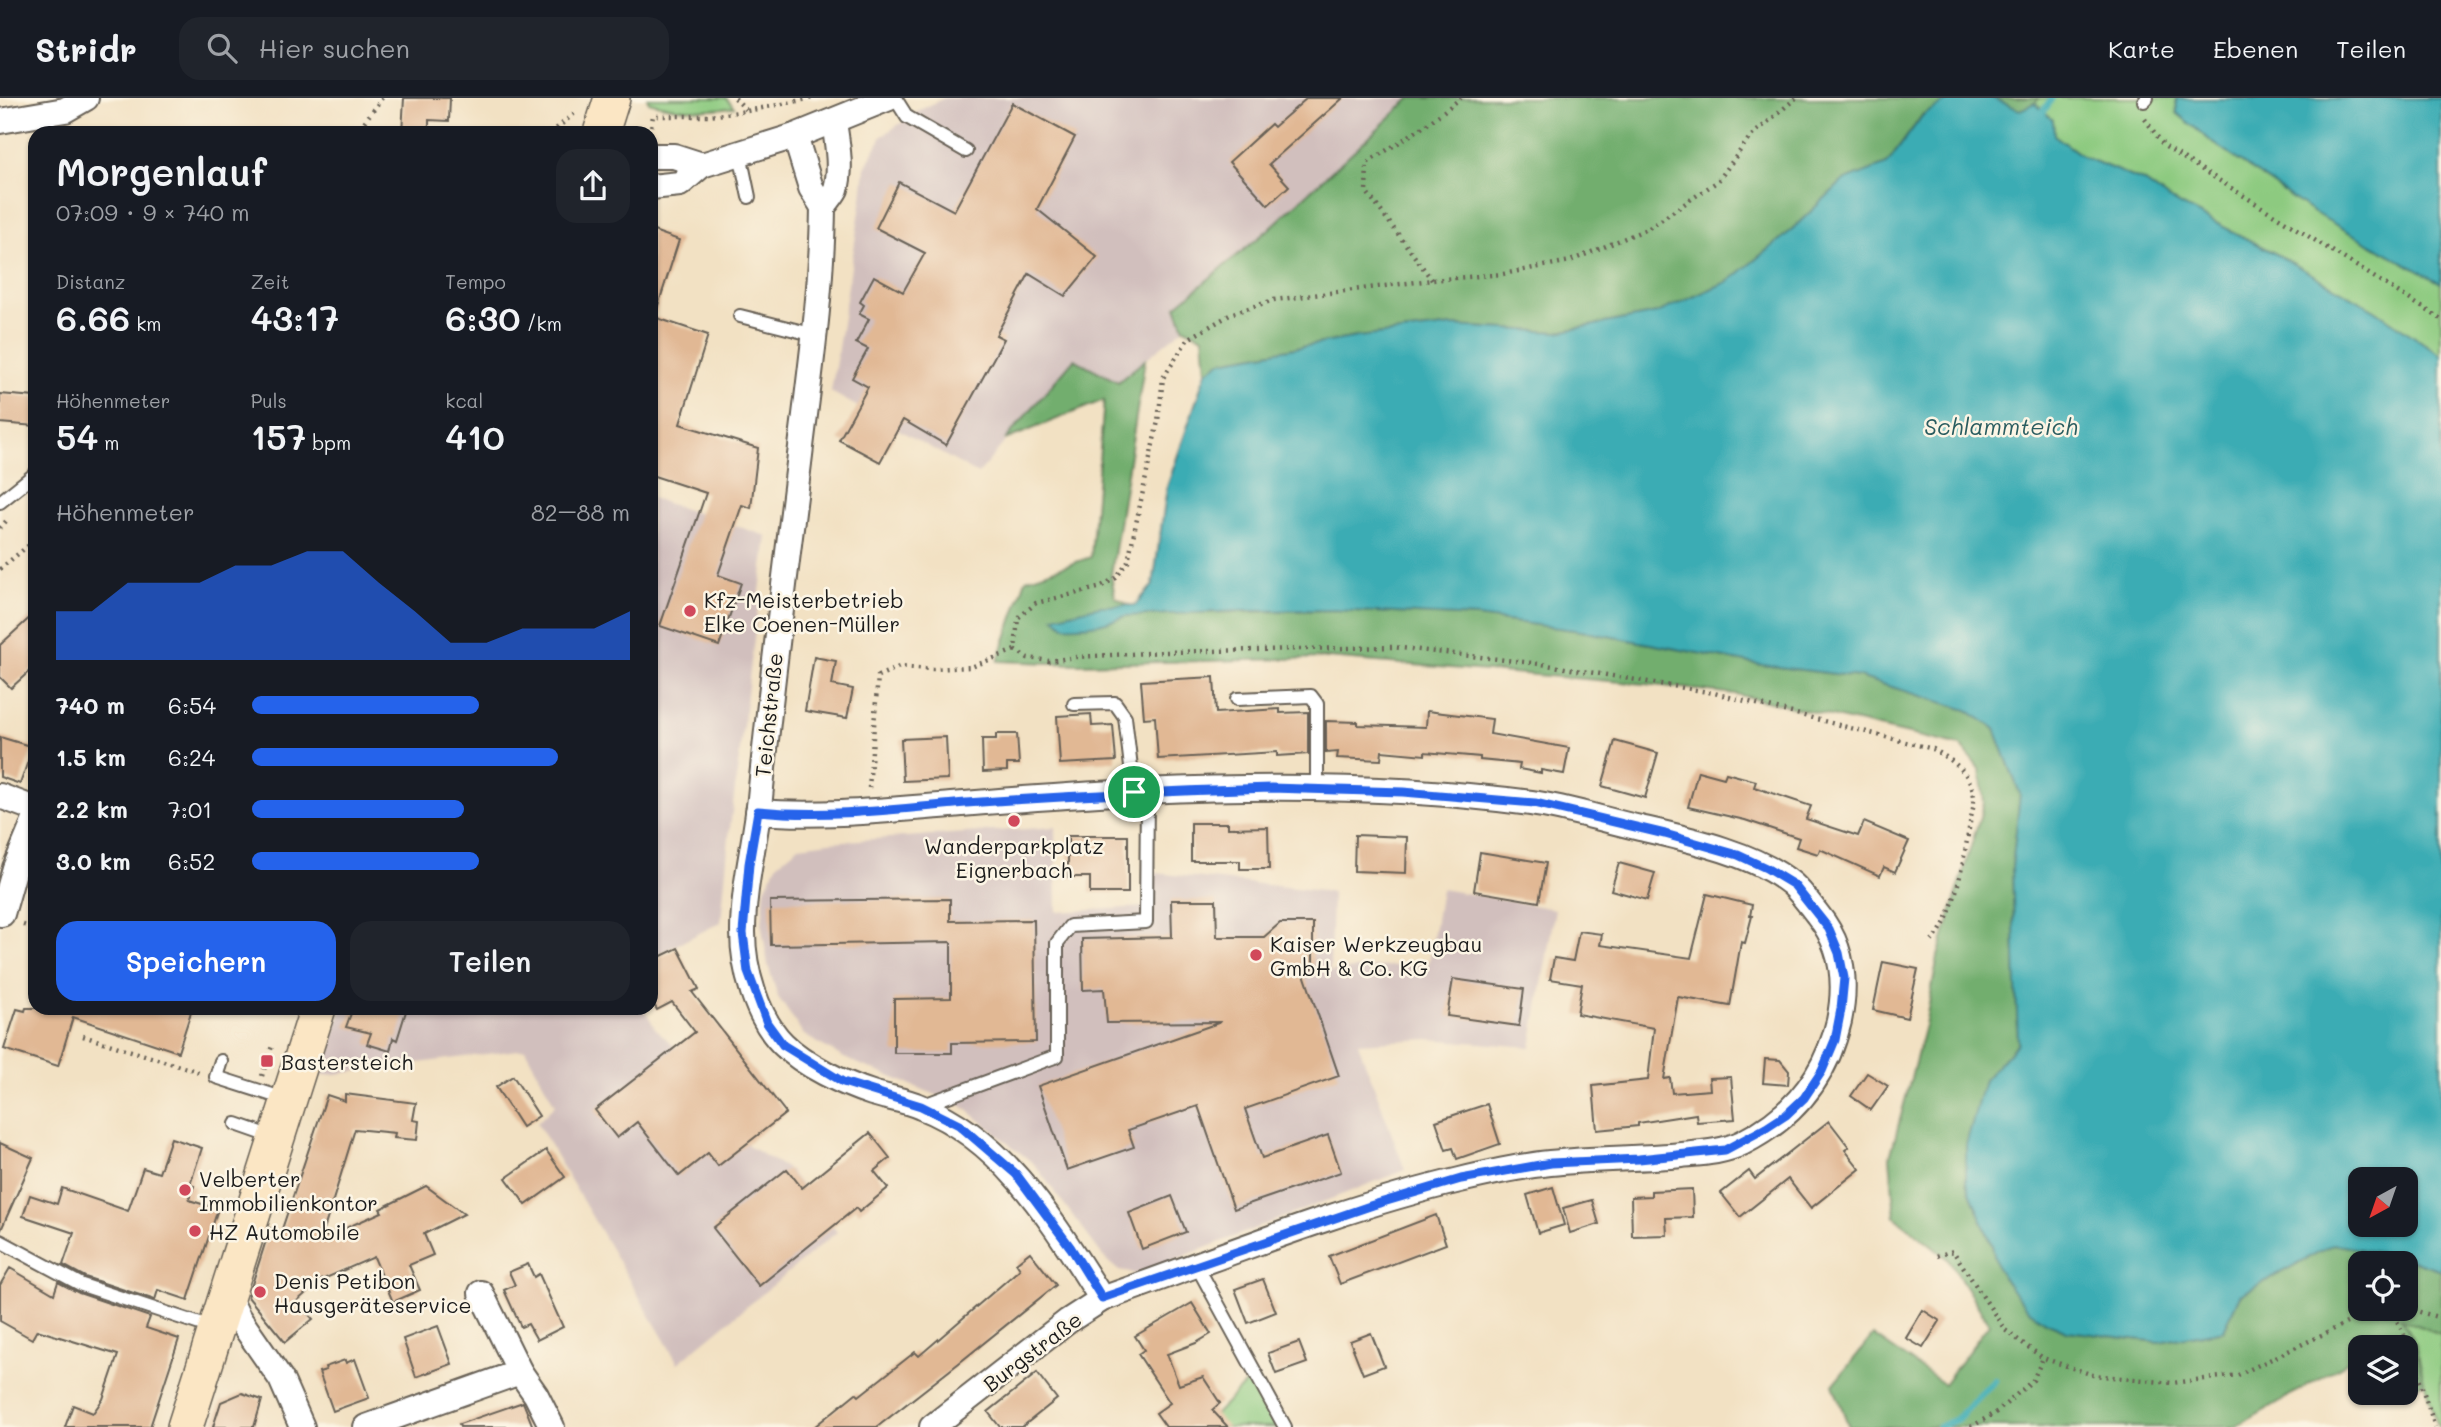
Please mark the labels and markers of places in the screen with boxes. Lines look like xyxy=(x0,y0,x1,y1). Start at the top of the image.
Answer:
place label: Kfz-Meisterbetrieb Elke Coenen-Müller xyxy=(704,586,904,637)
marker: Kfz-Meisterbetrieb Elke Coenen-Müller xyxy=(682,603,698,619)
pin xyxy=(1104,762,1164,822)
marker: Wanderparkplatz Eignerbach xyxy=(1006,813,1022,829)
place label: Wanderparkplatz Eignerbach xyxy=(924,832,1104,883)
place label: Kaiser Werkzeugbau GmbH & Co. KG xyxy=(1270,930,1482,981)
marker: Kaiser Werkzeugbau GmbH & Co. KG xyxy=(1248,947,1264,963)
place label: Bastersteich xyxy=(281,1048,413,1075)
marker: Bastersteich xyxy=(259,1053,275,1069)
place label: Velberter Immobilienkontor xyxy=(199,1165,378,1216)
marker: Velberter Immobilienkontor xyxy=(177,1182,193,1198)
place label: HZ Automobile xyxy=(209,1218,360,1245)
marker: HZ Automobile xyxy=(187,1223,203,1239)
place label: Denis Petibon Hausgeräteservice xyxy=(274,1267,471,1318)
marker: Denis Petibon Hausgeräteservice xyxy=(252,1284,268,1300)

